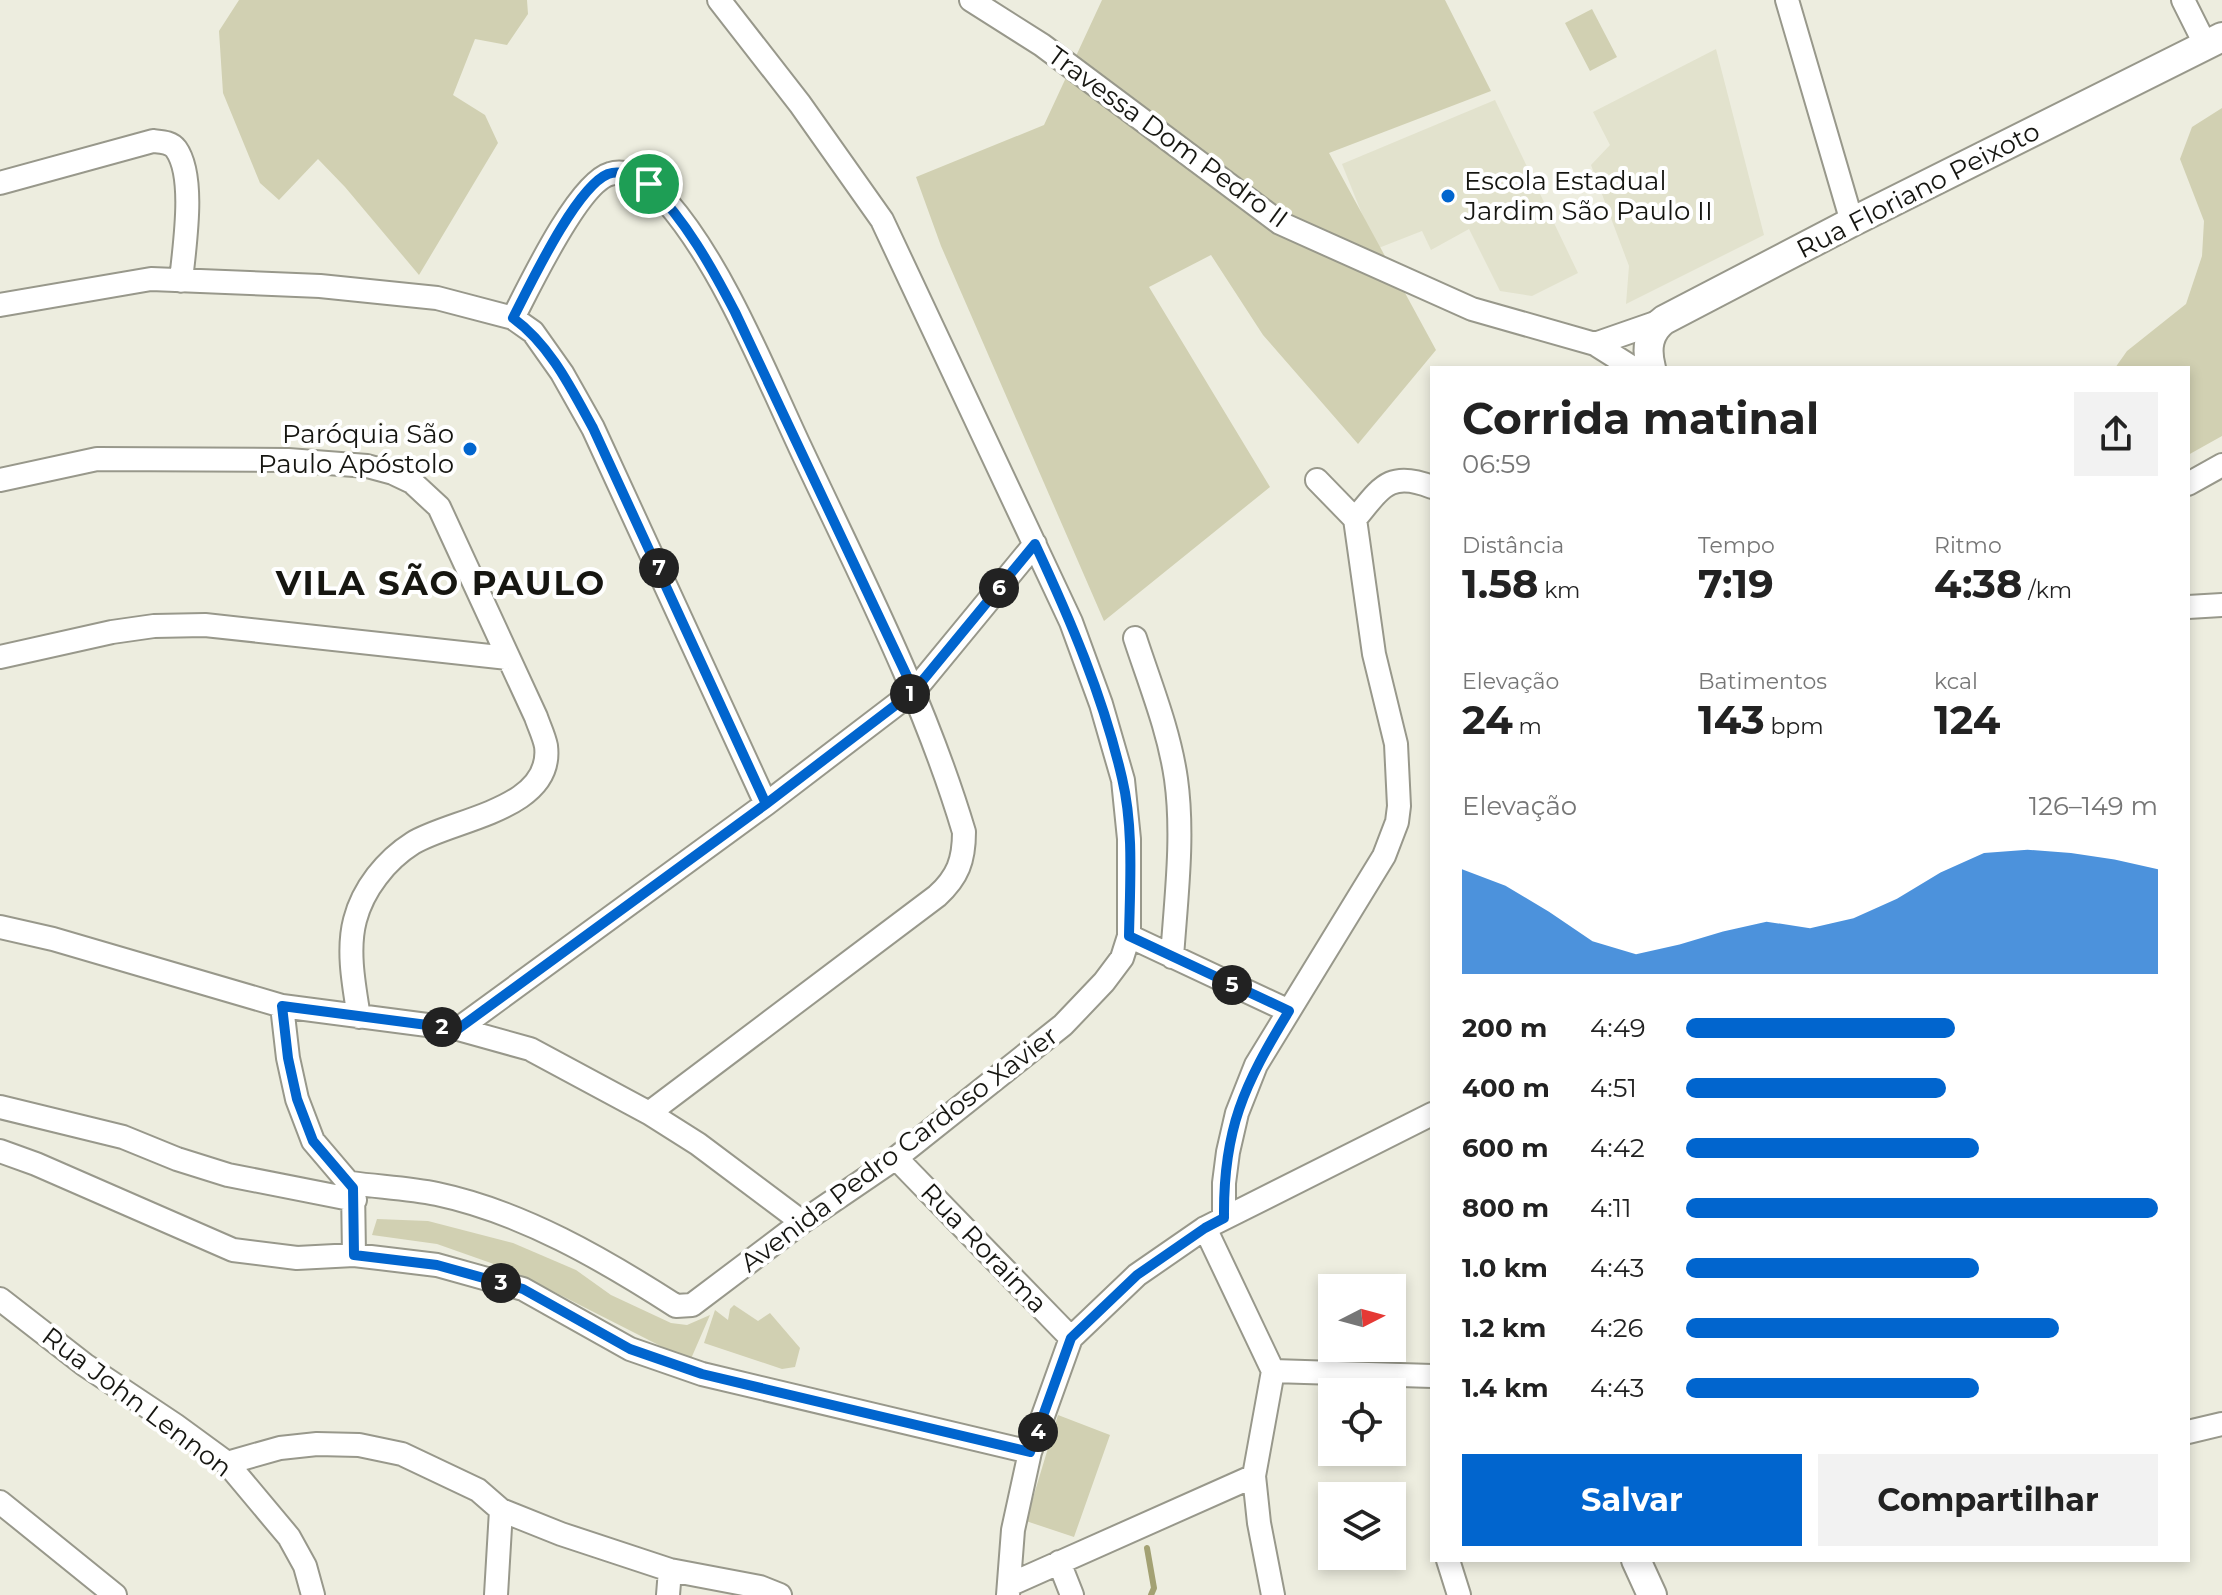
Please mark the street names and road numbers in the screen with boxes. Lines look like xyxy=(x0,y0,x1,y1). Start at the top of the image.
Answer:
street label: Travessa Dom Pedro II xyxy=(1042,39,1294,235)
street label: Rua Floriano Peixoto xyxy=(1791,115,2045,265)
street label: Avenida Pedro Cardoso Xavier xyxy=(734,1019,1064,1279)
street label: Rua Roraima xyxy=(914,1176,1054,1320)
street label: Rua John Lennon xyxy=(36,1320,238,1484)

